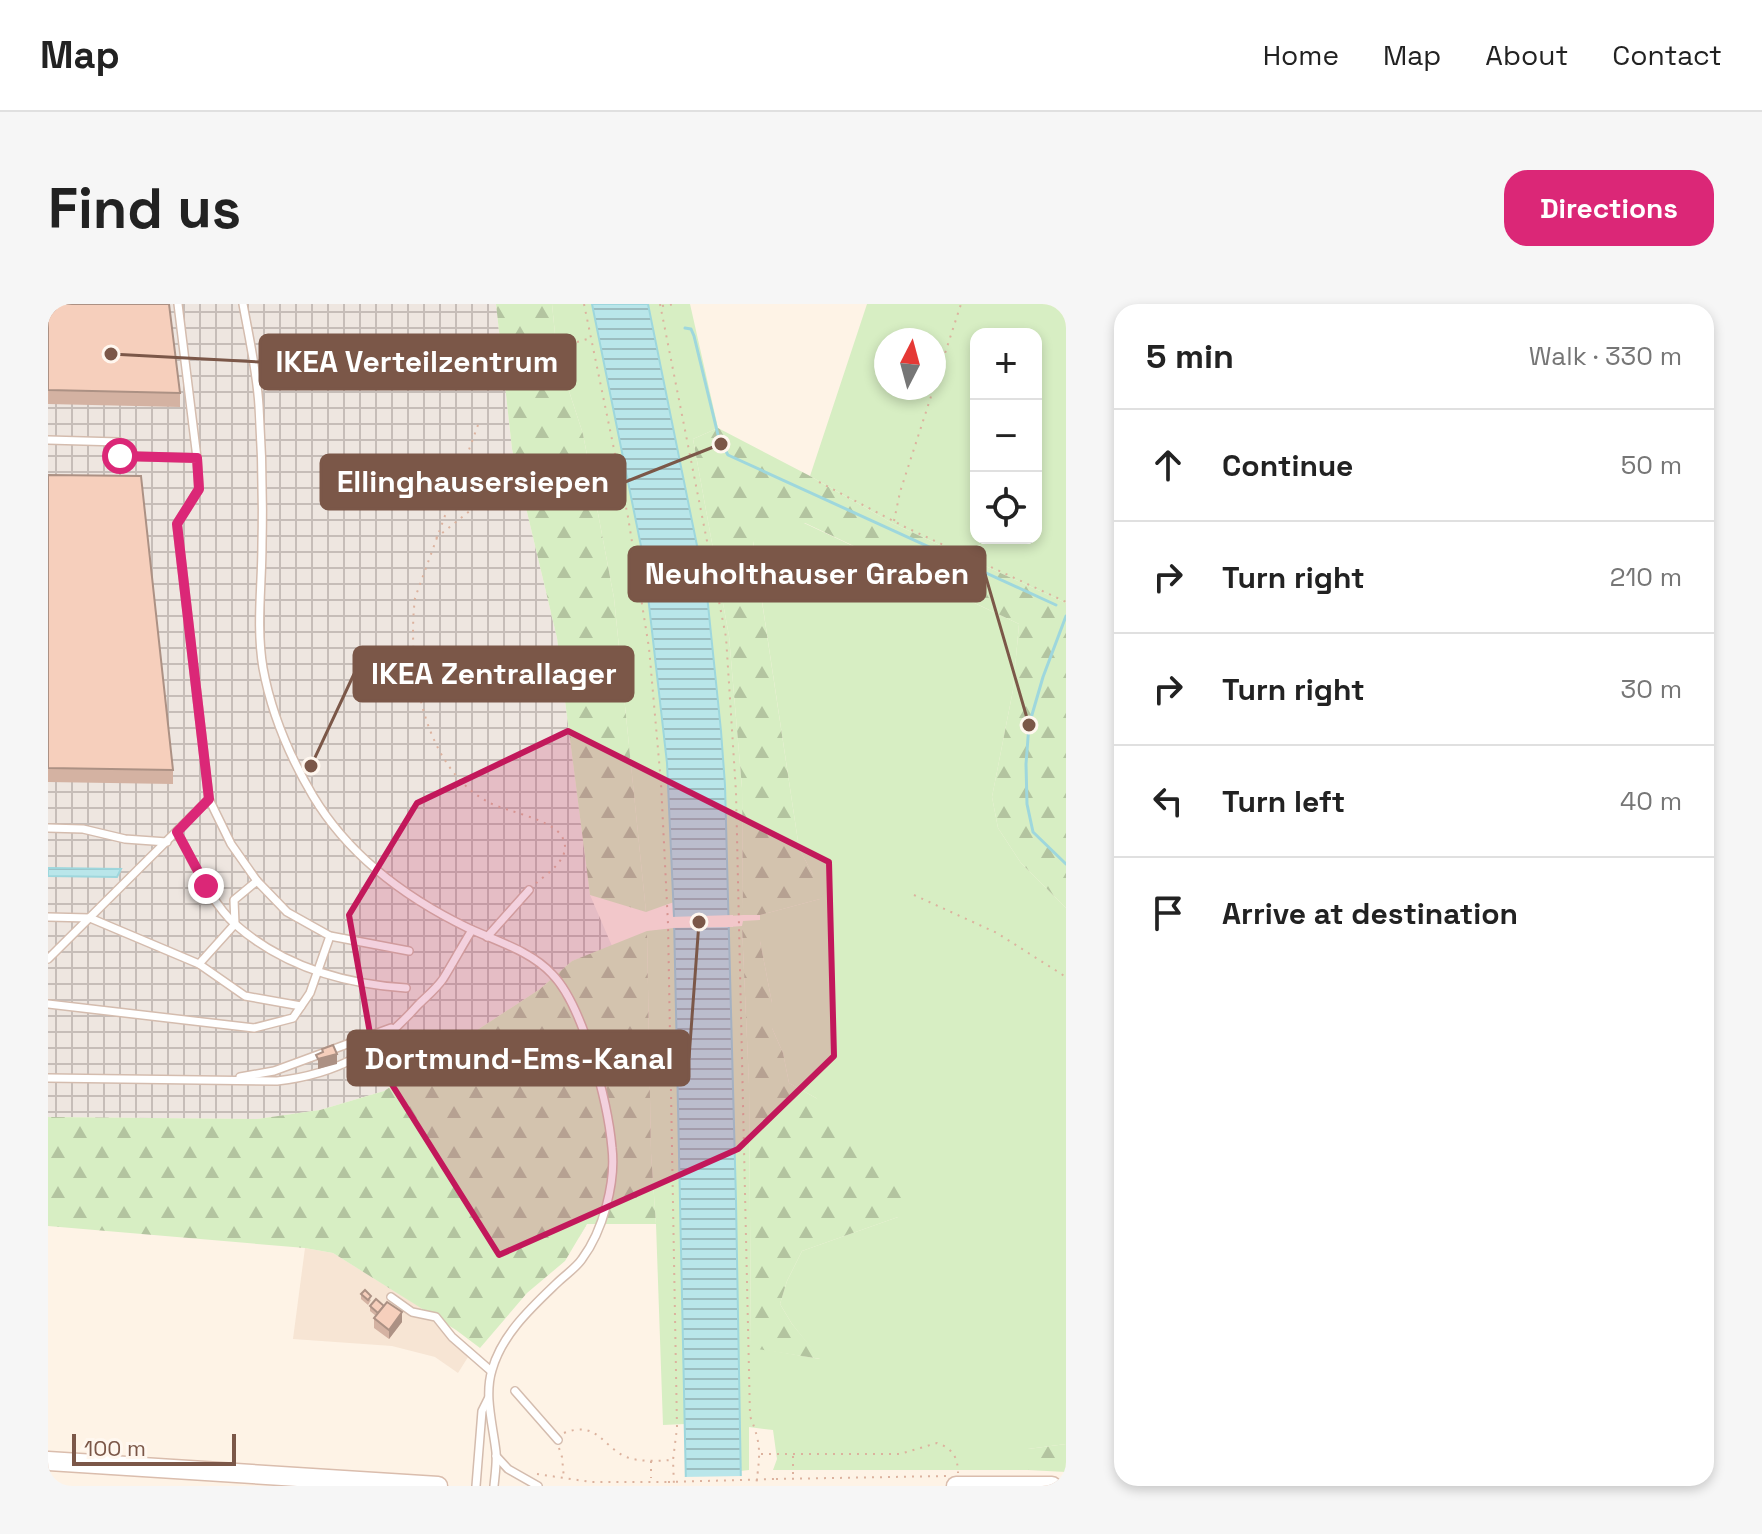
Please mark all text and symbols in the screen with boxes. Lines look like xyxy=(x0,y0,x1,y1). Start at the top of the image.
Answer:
text: Map xyxy=(40,31,120,79)
text: Home xyxy=(1263,37,1339,73)
text: Map xyxy=(1383,37,1441,73)
text: About xyxy=(1485,37,1568,73)
text: Contact xyxy=(1612,37,1722,73)
button: Directions xyxy=(1504,170,1714,246)
text: Find us xyxy=(48,173,241,244)
north arrow xyxy=(874,328,946,400)
map controls xyxy=(970,328,1042,544)
button: + xyxy=(970,328,1042,400)
callout: IKEA Verteilzentrum xyxy=(260,335,575,389)
text: 5 min xyxy=(1146,335,1234,378)
text: Walk · 330 m xyxy=(1529,339,1682,373)
text: IKEA Verteilzentrum xyxy=(276,342,558,381)
button: − xyxy=(970,400,1042,472)
route start xyxy=(102,438,138,474)
icon: ahead xyxy=(1146,443,1190,487)
text: Continue xyxy=(1222,446,1353,485)
text: 50 m xyxy=(1621,448,1682,482)
callout: Ellinghausersiepen xyxy=(321,455,625,509)
text: Ellinghausersiepen xyxy=(337,462,609,501)
button: locate xyxy=(970,472,1042,544)
callout: Neuholthauser Graben xyxy=(629,547,985,601)
text: Neuholthauser Graben xyxy=(645,554,969,593)
icon: right xyxy=(1146,555,1190,599)
text: Turn right xyxy=(1222,558,1365,597)
text: 210 m xyxy=(1610,560,1682,594)
callout: IKEA Zentrallager xyxy=(354,647,633,701)
text: IKEA Zentrallager xyxy=(371,654,617,693)
icon: right xyxy=(1146,667,1190,711)
text: Turn right xyxy=(1222,670,1365,709)
text: 30 m xyxy=(1621,672,1682,706)
icon: left xyxy=(1146,779,1190,823)
text: Turn left xyxy=(1222,782,1345,821)
text: 40 m xyxy=(1620,784,1682,818)
route end xyxy=(188,868,224,904)
icon: arrive xyxy=(1146,891,1190,935)
text: Arrive at destination xyxy=(1222,894,1518,933)
callout: Dortmund-Ems-Kanal xyxy=(348,1031,689,1085)
text: Dortmund-Ems-Kanal xyxy=(364,1039,674,1078)
scale bar xyxy=(72,1430,236,1466)
text: 100 m xyxy=(84,1434,146,1462)

